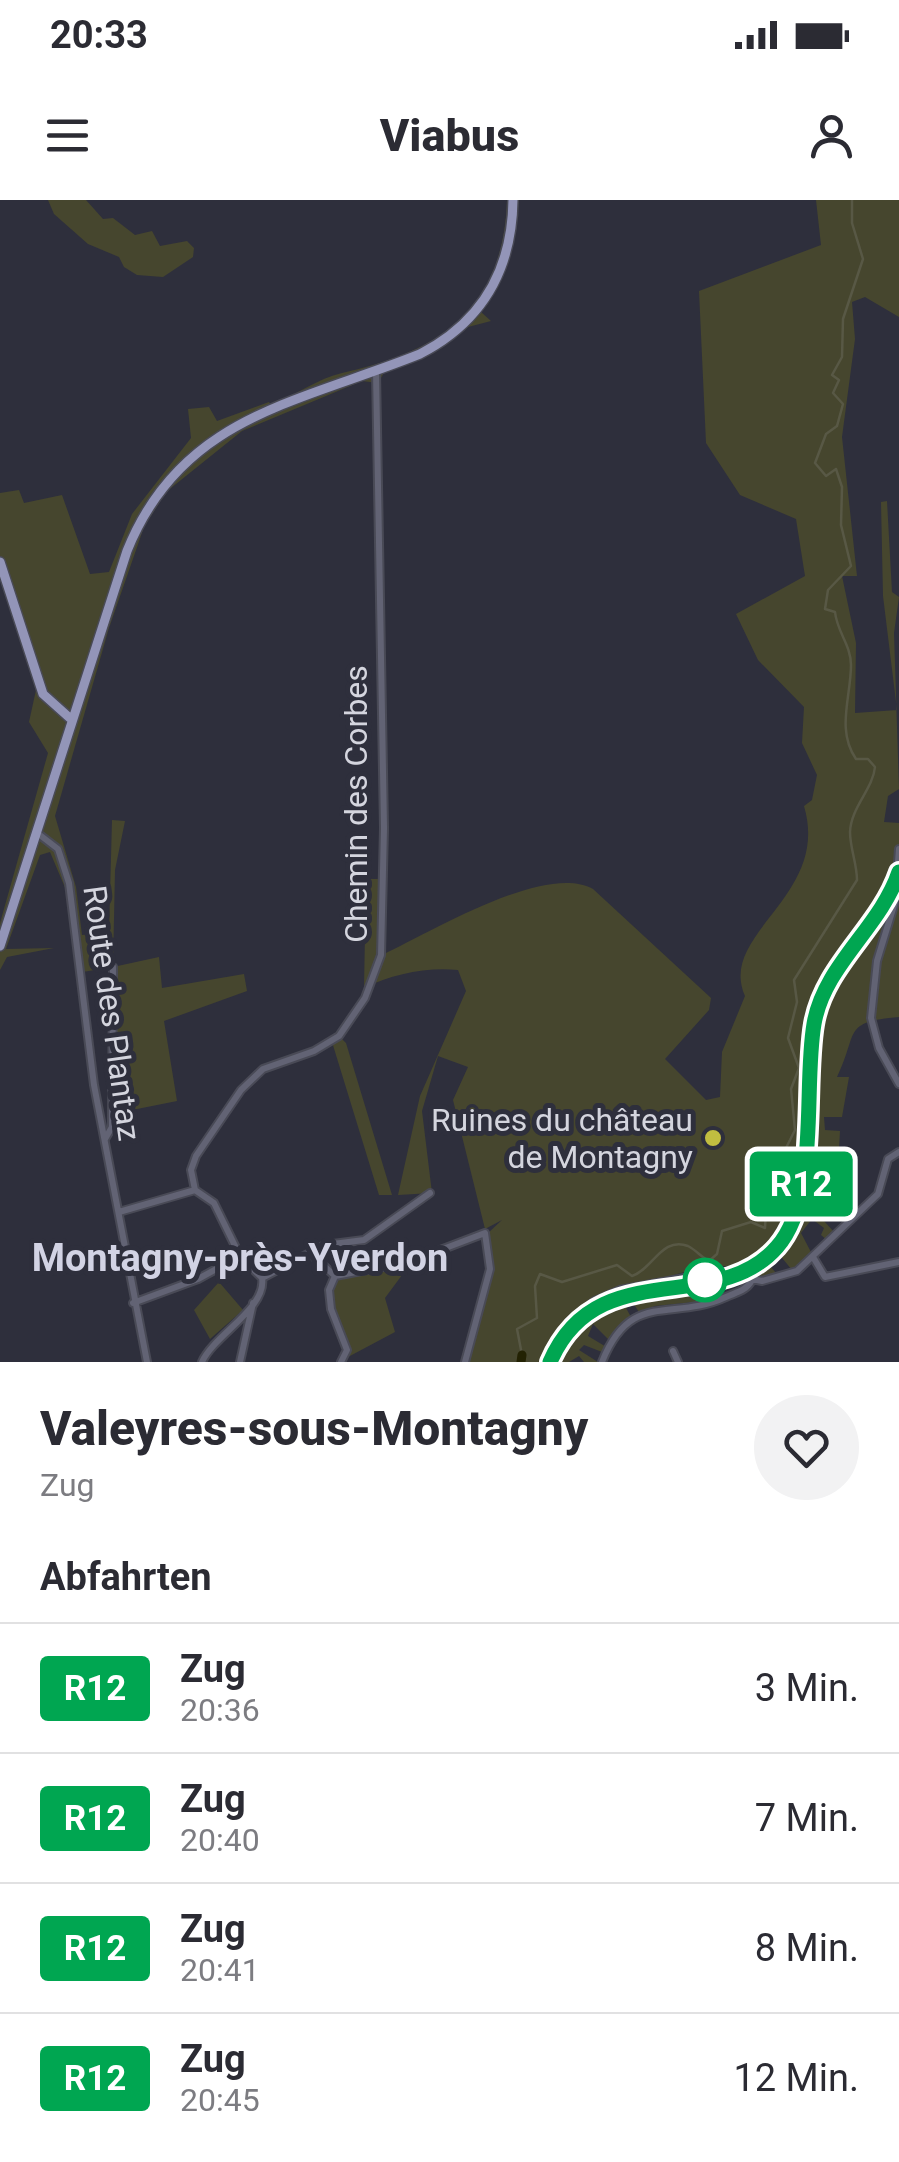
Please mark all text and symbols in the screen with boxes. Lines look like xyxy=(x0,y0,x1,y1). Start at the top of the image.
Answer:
text: 20:33 xyxy=(50,13,148,57)
icon: menu xyxy=(40,108,95,163)
icon: person xyxy=(804,108,859,163)
text: Viabus xyxy=(380,109,519,162)
street label: Chemin des Corbes xyxy=(337,665,375,943)
street label: Route des Plantaz xyxy=(75,883,149,1143)
place label: Ruines du château de Montagny xyxy=(431,1101,693,1176)
marker: Ruines du château de Montagny xyxy=(702,1127,724,1149)
line badge: R12 xyxy=(744,1152,858,1216)
text: R12 xyxy=(770,1164,832,1205)
district label: Montagny-près-Yverdon xyxy=(32,1236,448,1280)
unlabelled marker xyxy=(684,1259,726,1301)
button: heart xyxy=(754,1395,859,1500)
text: Valeyres-sous-Montagny xyxy=(40,1400,588,1457)
text: Zug xyxy=(40,1466,94,1504)
text: Abfahrten xyxy=(40,1555,212,1599)
text: Zug xyxy=(180,1647,246,1691)
text: 3 Min. xyxy=(755,1666,859,1710)
text: R12 xyxy=(64,1668,126,1709)
text: 20:36 xyxy=(180,1691,260,1729)
text: Zug xyxy=(180,1777,246,1821)
text: 7 Min. xyxy=(755,1796,859,1840)
text: R12 xyxy=(64,1798,126,1839)
text: 20:40 xyxy=(180,1821,260,1859)
text: Zug xyxy=(180,1907,246,1951)
text: 8 Min. xyxy=(755,1926,859,1970)
text: R12 xyxy=(64,1928,126,1969)
text: 20:41 xyxy=(180,1951,260,1989)
text: Zug xyxy=(180,2037,246,2081)
text: 12 Min. xyxy=(733,2056,859,2100)
text: R12 xyxy=(64,2058,126,2099)
text: 20:45 xyxy=(180,2081,260,2119)

